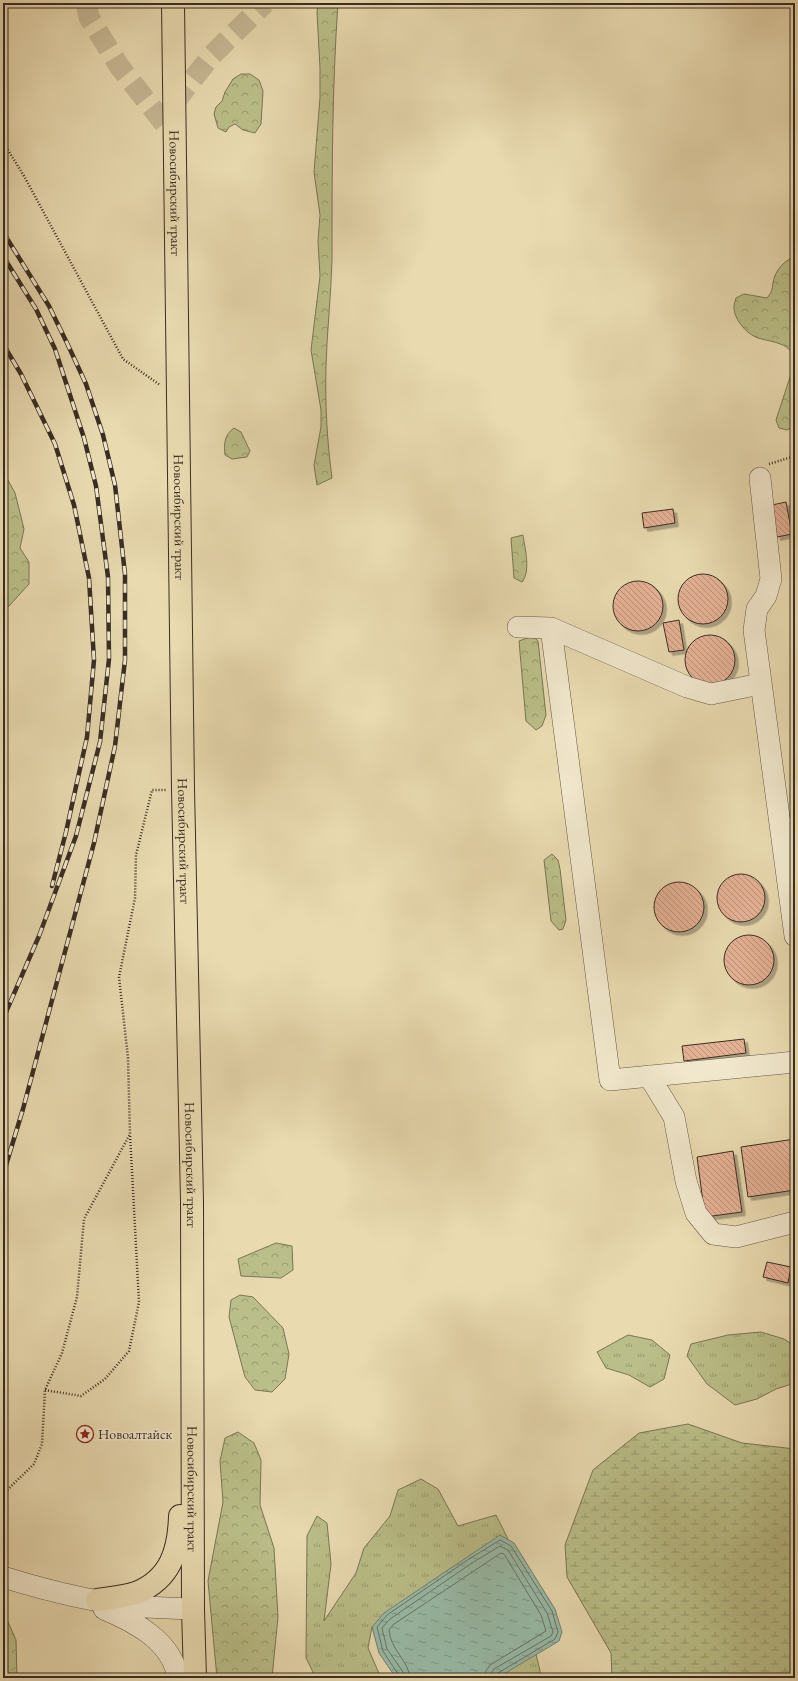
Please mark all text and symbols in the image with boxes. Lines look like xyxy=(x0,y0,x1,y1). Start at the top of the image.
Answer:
street label: Новосибирский тракт xyxy=(166,130,185,256)
street label: Новосибирский тракт xyxy=(170,454,189,580)
street label: Новосибирский тракт xyxy=(174,778,195,904)
street label: Новосибирский тракт xyxy=(181,1102,201,1228)
place icon: Новоалтайск xyxy=(75,1424,95,1444)
place label: Новоалтайск xyxy=(98,1425,172,1443)
street label: Новосибирский тракт xyxy=(184,1426,202,1552)

